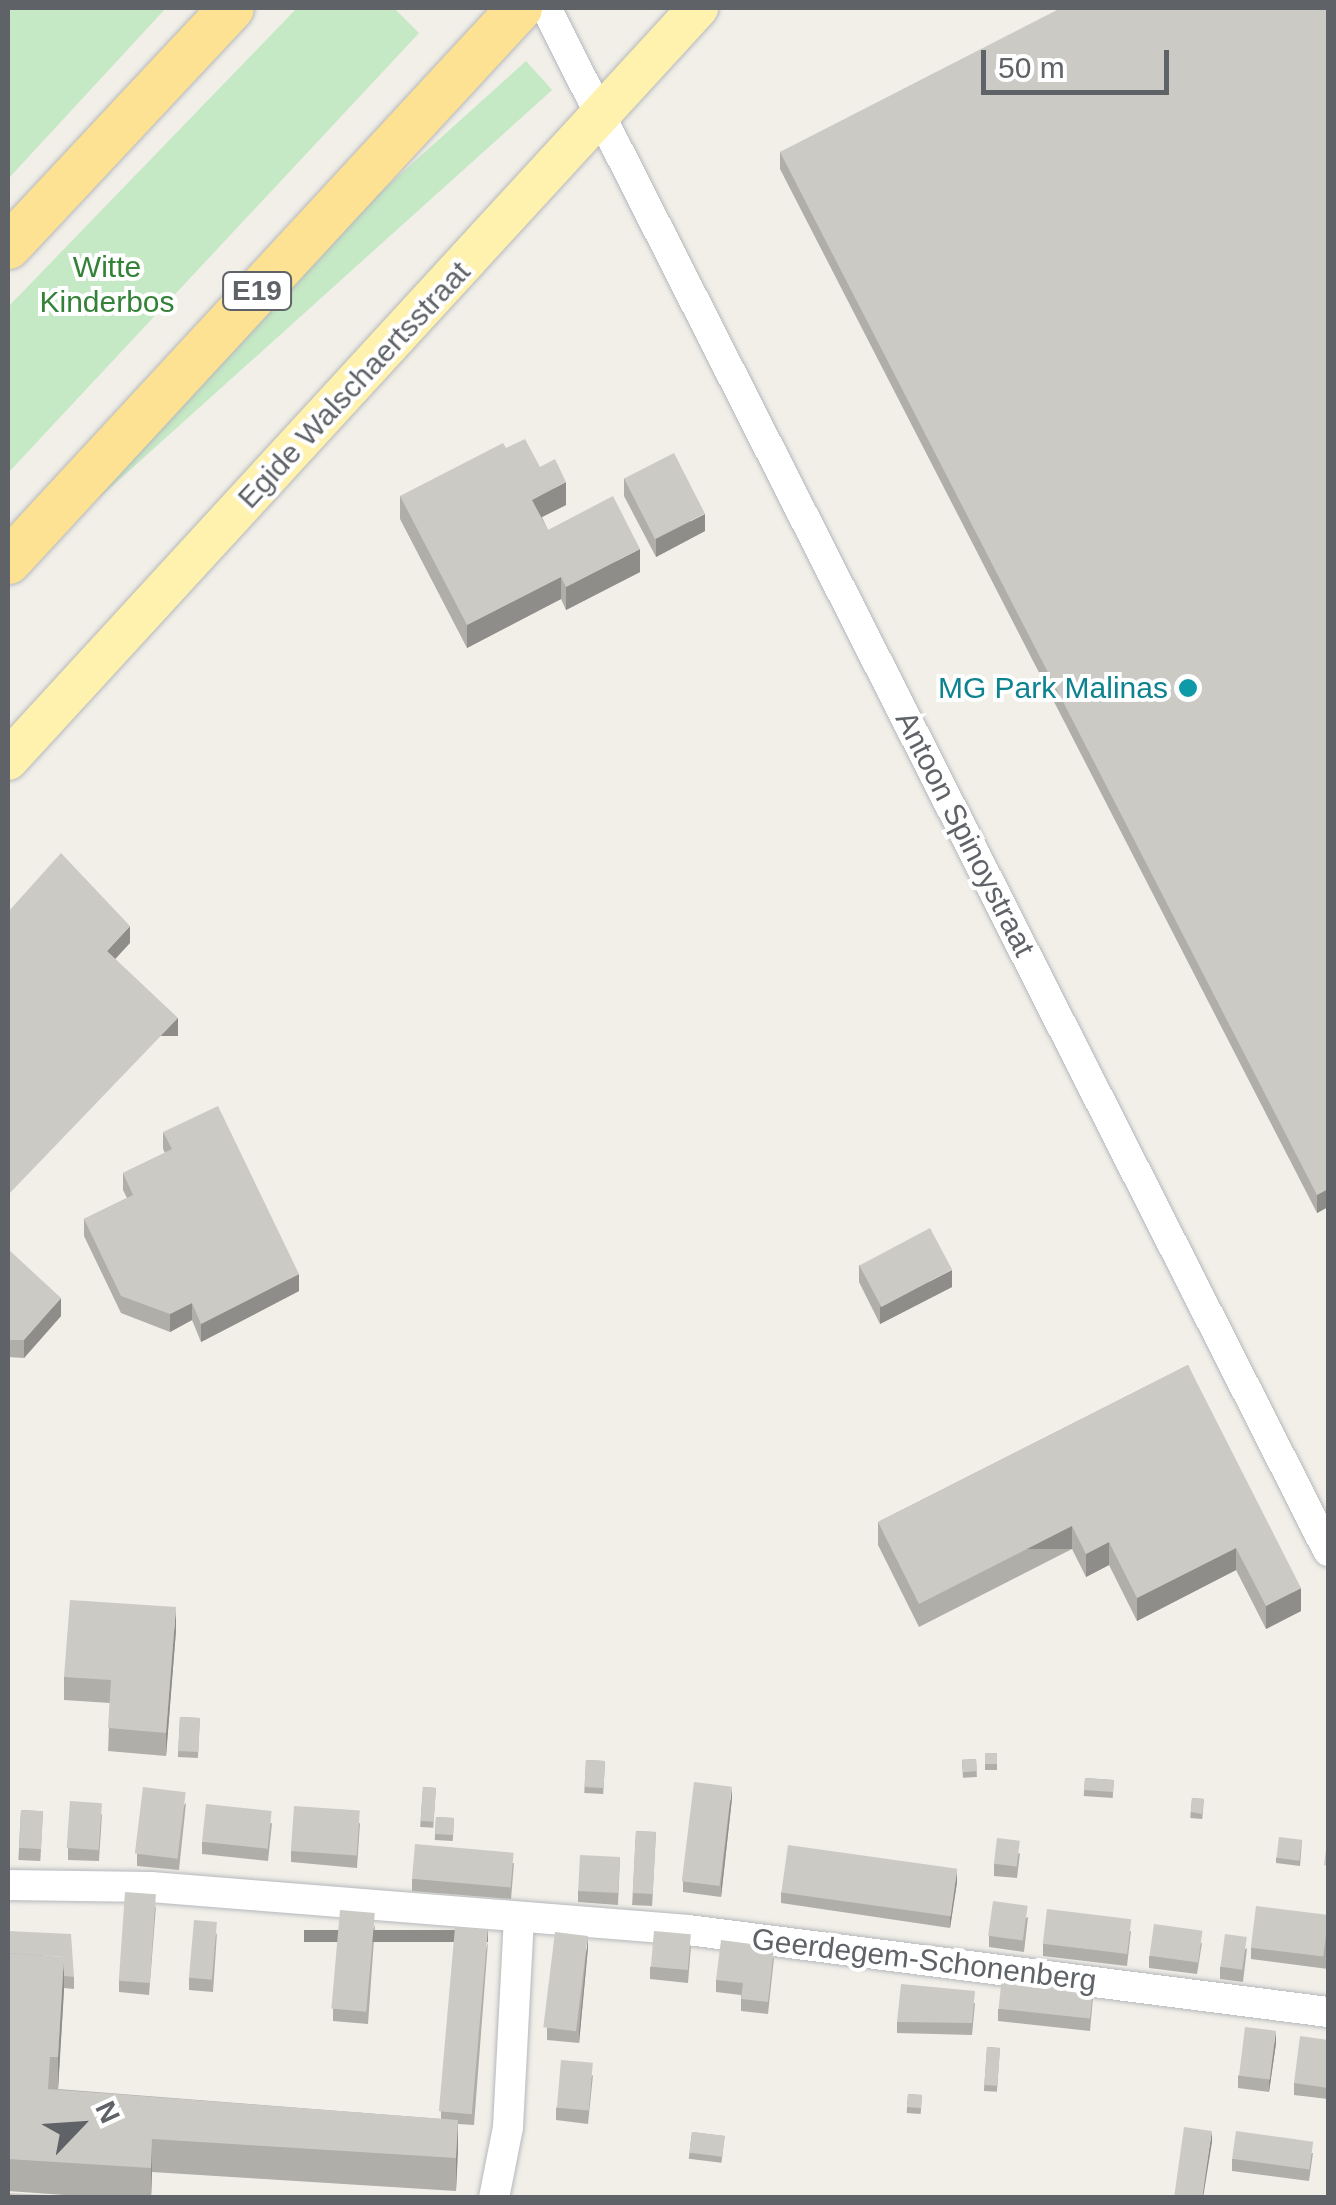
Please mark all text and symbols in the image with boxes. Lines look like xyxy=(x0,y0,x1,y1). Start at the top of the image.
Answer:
scale bar xyxy=(986,30,1174,92)
text: 50 m xyxy=(998,51,1065,84)
park label: Witte Kinderbos xyxy=(39,249,175,320)
street label: Egide Walschaertsstraat xyxy=(230,254,478,516)
road number: E19 xyxy=(222,268,292,314)
place label: MG Park Malinas xyxy=(938,670,1168,706)
marker: MG Park Malinas xyxy=(1177,677,1199,699)
street label: Antoon Spinoystraat xyxy=(888,705,1042,963)
street label: Geerdegem-Schonenberg xyxy=(750,1921,1098,1999)
north arrow xyxy=(30,2075,130,2175)
text: N xyxy=(89,2096,126,2128)

